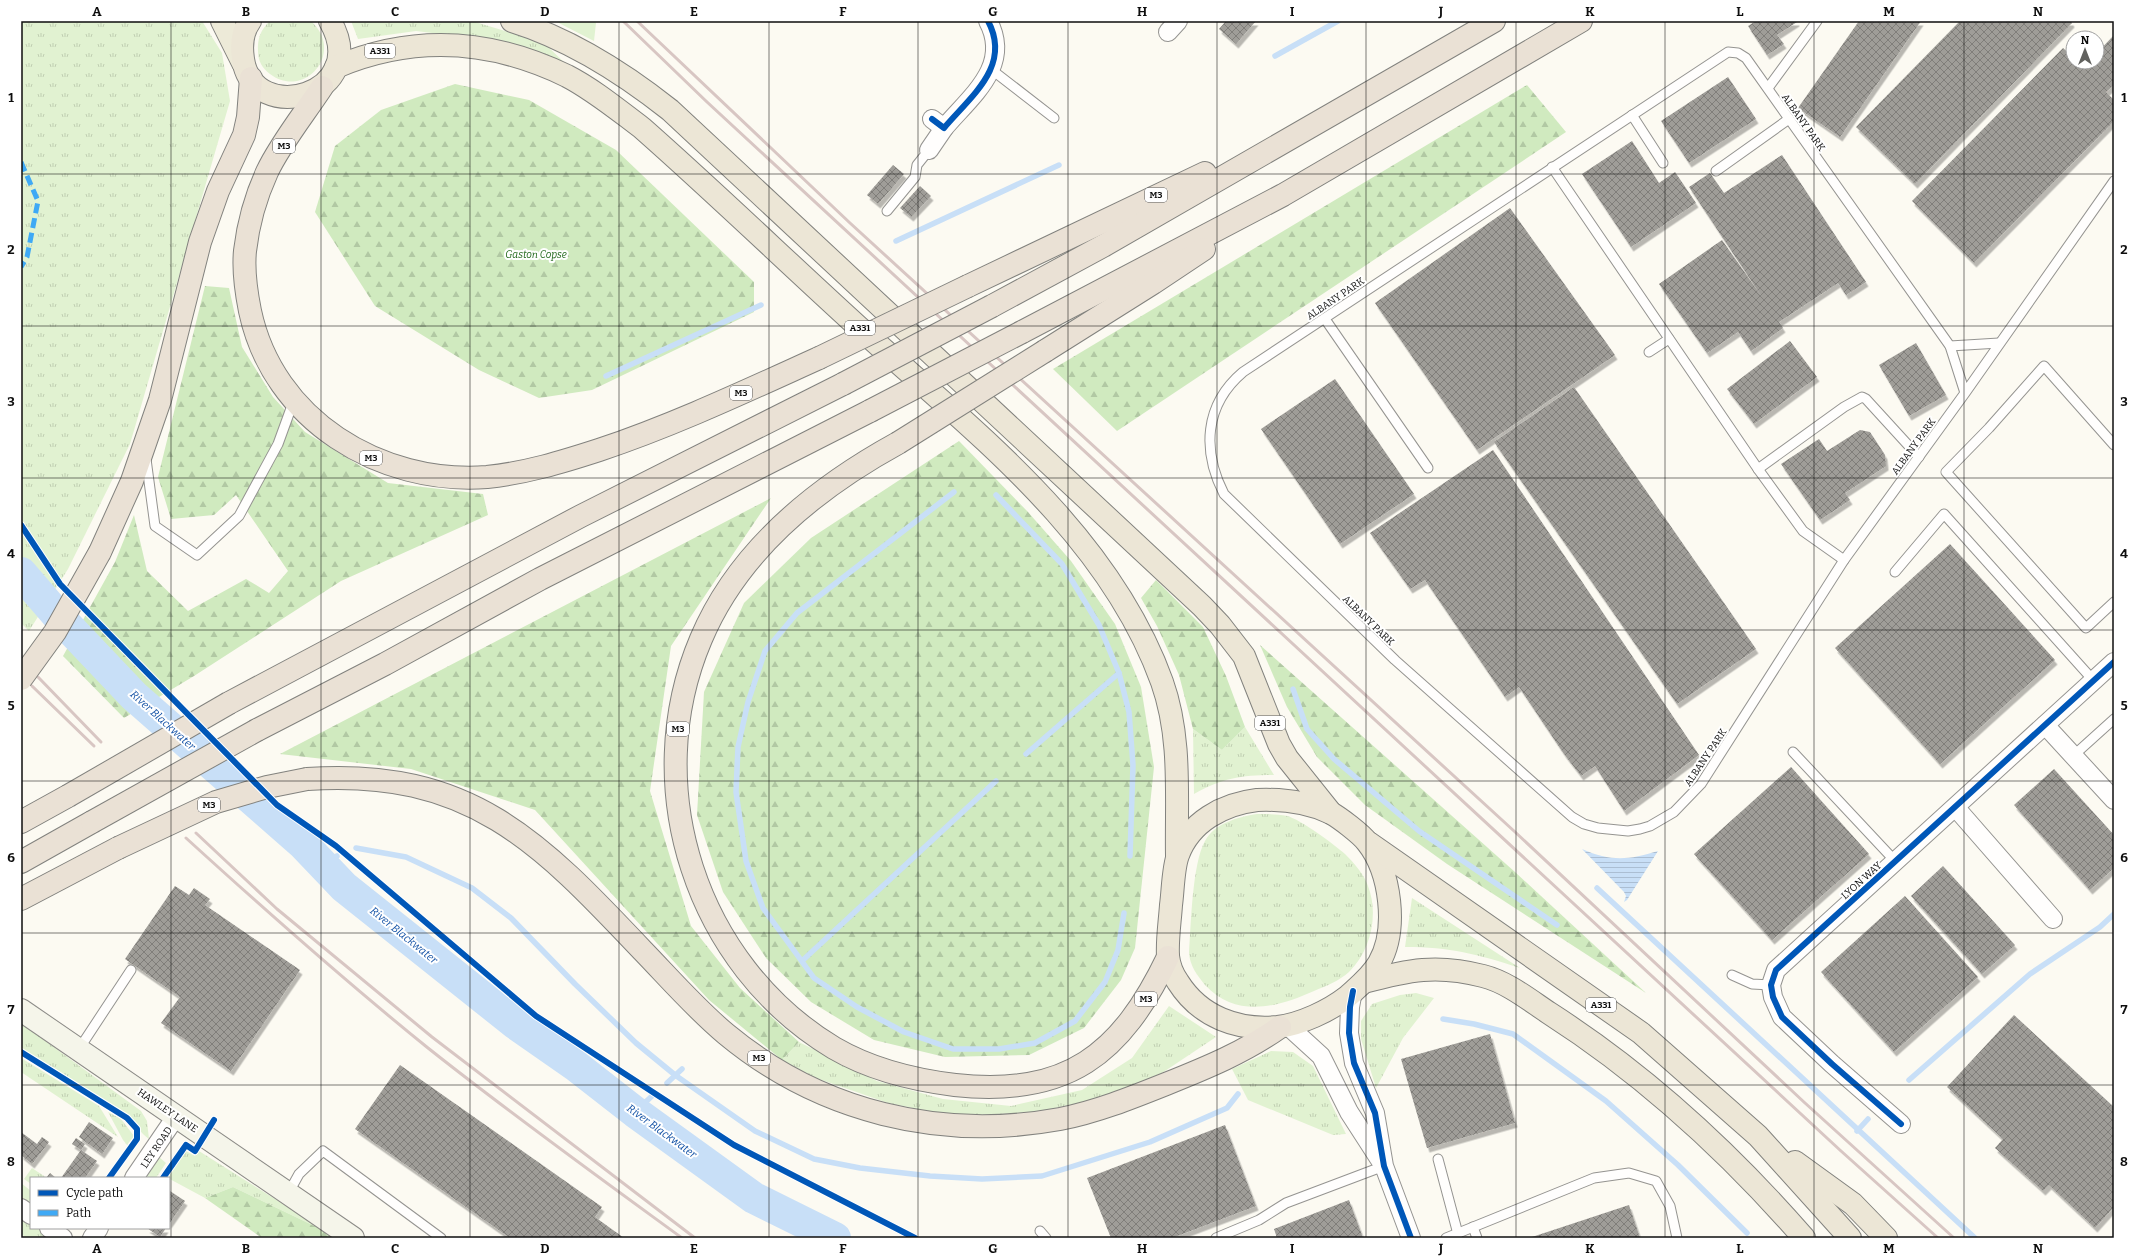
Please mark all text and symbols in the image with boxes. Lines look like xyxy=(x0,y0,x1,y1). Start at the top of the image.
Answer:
text: A xyxy=(92,4,102,19)
text: B xyxy=(242,4,250,19)
text: C xyxy=(391,4,399,19)
text: D xyxy=(540,4,550,19)
text: E xyxy=(690,4,698,19)
text: F xyxy=(839,4,847,19)
text: G xyxy=(988,4,998,19)
text: H xyxy=(1137,4,1147,19)
text: I xyxy=(1290,4,1295,19)
text: J xyxy=(1438,4,1444,19)
text: K xyxy=(1585,4,1595,19)
text: L xyxy=(1736,4,1744,19)
text: M xyxy=(1883,4,1895,19)
text: N xyxy=(2033,4,2043,19)
north arrow xyxy=(2065,30,2105,70)
text: N xyxy=(2081,34,2090,47)
road number: A331 xyxy=(365,44,395,58)
text: 1 xyxy=(8,90,14,105)
text: 1 xyxy=(2121,90,2127,105)
street label: ALBANY PARK xyxy=(1779,92,1827,154)
road number: M3 xyxy=(273,139,295,153)
road number: M3 xyxy=(1145,188,1167,202)
text: 2 xyxy=(7,242,15,257)
text: 2 xyxy=(2120,242,2128,257)
park label: Gaston Copse xyxy=(505,249,567,261)
street label: ALBANY PARK xyxy=(1304,275,1367,323)
road number: A331 xyxy=(845,321,875,335)
road number: M3 xyxy=(730,386,752,400)
text: 3 xyxy=(7,394,15,409)
text: 3 xyxy=(2120,394,2128,409)
street label: ALBANY PARK xyxy=(1889,416,1938,477)
road number: M3 xyxy=(360,451,382,465)
text: 4 xyxy=(7,546,15,561)
text: 4 xyxy=(2120,546,2128,561)
street label: ALBANY PARK xyxy=(1340,593,1397,648)
water label: River Blackwater xyxy=(127,688,198,753)
text: 5 xyxy=(7,698,15,713)
text: 5 xyxy=(2120,698,2128,713)
road number: A331 xyxy=(1255,716,1285,730)
road number: M3 xyxy=(667,722,689,736)
street label: ALBANY PARK xyxy=(1682,726,1730,789)
road number: M3 xyxy=(198,798,220,812)
text: 6 xyxy=(7,850,15,865)
text: 6 xyxy=(2120,850,2128,865)
street label: LYON WAY xyxy=(1839,859,1885,902)
water label: River Blackwater xyxy=(367,904,440,967)
road number: M3 xyxy=(1135,992,1157,1006)
road number: A331 xyxy=(1586,998,1616,1012)
text: 7 xyxy=(8,1002,15,1017)
text: 7 xyxy=(2121,1002,2128,1017)
road number: M3 xyxy=(748,1051,770,1065)
street label: HAWLEY LANE xyxy=(135,1086,200,1135)
water label: River Blackwater xyxy=(624,1102,700,1161)
street label: LEY ROAD xyxy=(139,1125,175,1171)
text: 8 xyxy=(7,1154,15,1169)
text: 8 xyxy=(2120,1154,2128,1169)
legend xyxy=(30,1177,170,1229)
text: Cycle path xyxy=(66,1186,124,1200)
text: Path xyxy=(66,1206,92,1220)
text: A xyxy=(92,1241,102,1256)
text: B xyxy=(242,1241,250,1256)
text: C xyxy=(391,1241,399,1256)
text: D xyxy=(540,1241,550,1256)
text: E xyxy=(690,1241,698,1256)
text: F xyxy=(839,1241,847,1256)
text: G xyxy=(988,1241,998,1256)
text: H xyxy=(1137,1241,1147,1256)
text: I xyxy=(1290,1241,1295,1256)
text: J xyxy=(1438,1241,1444,1256)
text: K xyxy=(1585,1241,1595,1256)
text: L xyxy=(1736,1241,1744,1256)
text: M xyxy=(1883,1241,1895,1256)
text: N xyxy=(2033,1241,2043,1256)

